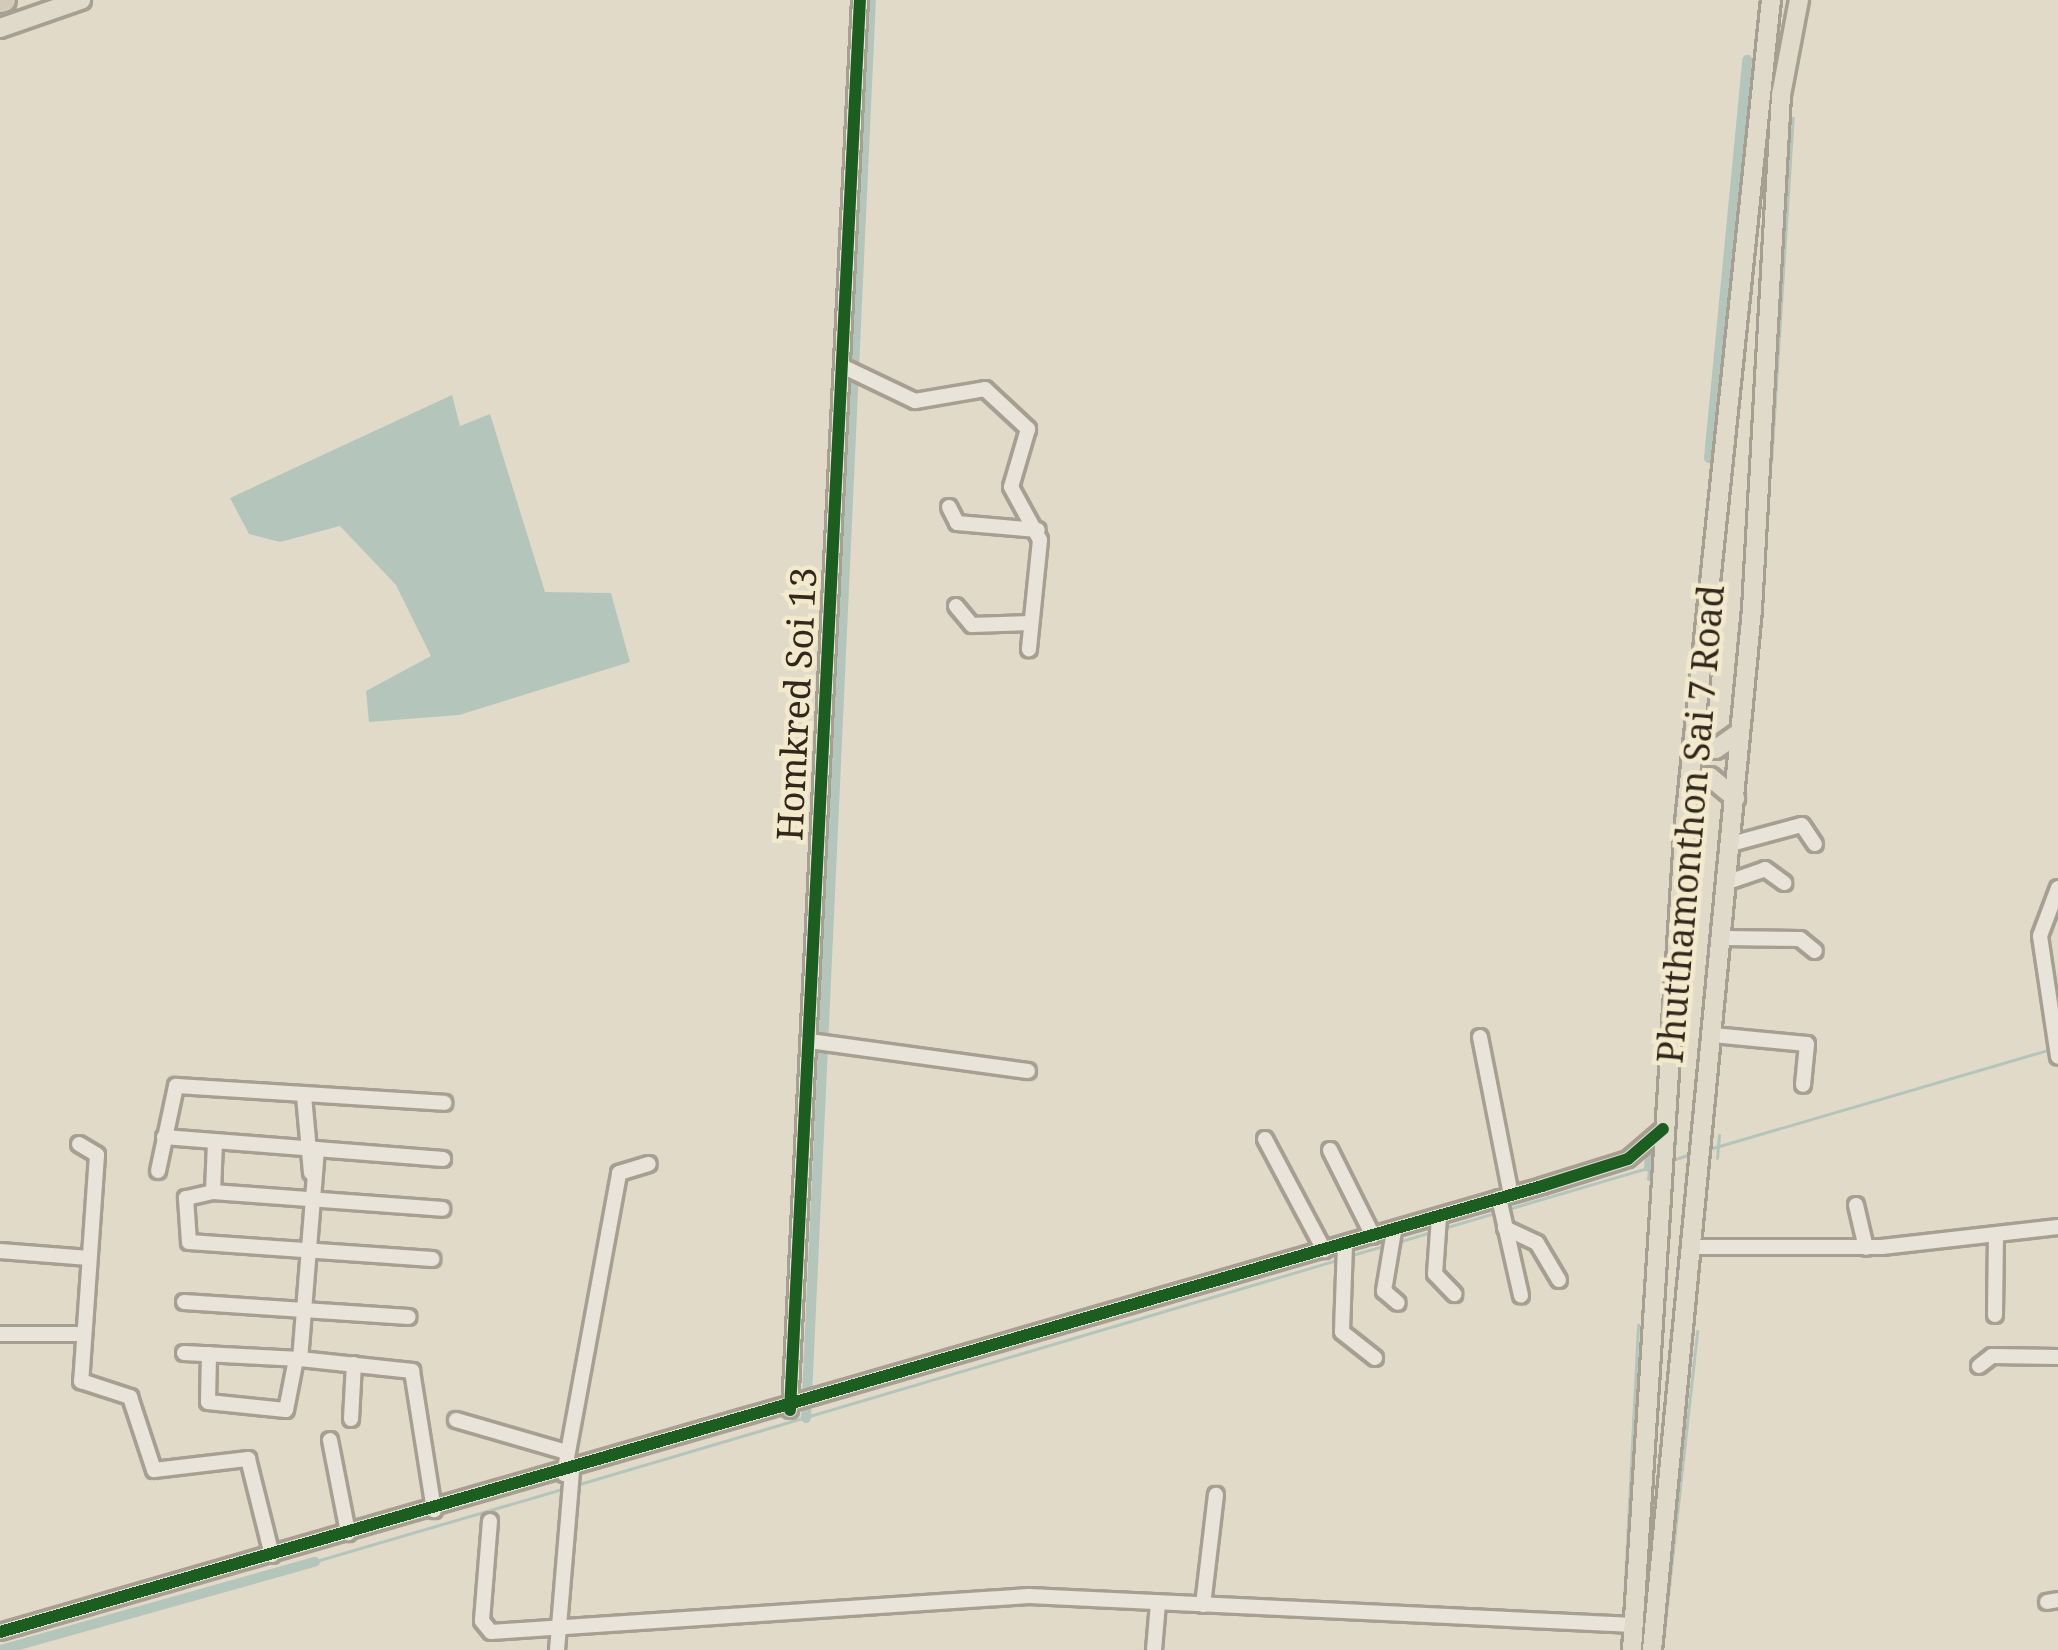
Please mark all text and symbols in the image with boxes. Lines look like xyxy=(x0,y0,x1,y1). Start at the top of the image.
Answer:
street label: Homkred Soi 13 xyxy=(767,566,825,842)
street label: Phutthamonthon Sai 7 Road xyxy=(1648,583,1732,1065)

